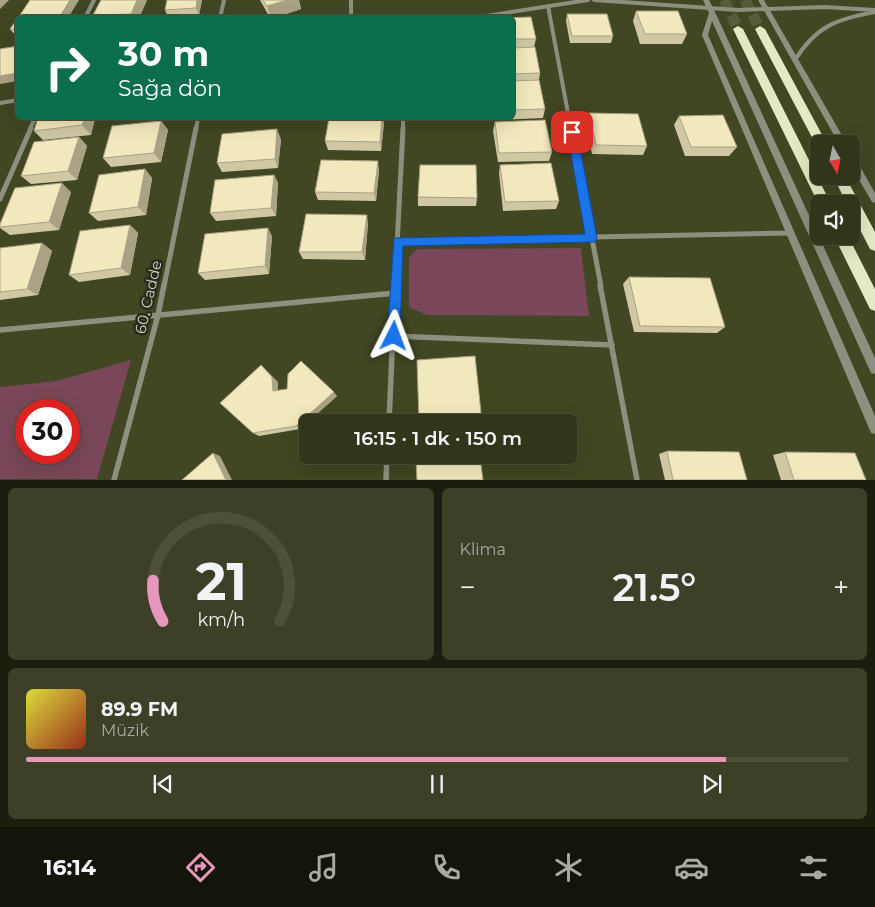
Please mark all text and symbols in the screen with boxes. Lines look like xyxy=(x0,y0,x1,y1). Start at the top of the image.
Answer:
text: 30 m xyxy=(118,32,209,75)
icon: right xyxy=(35,35,100,100)
text: Sağa dön xyxy=(118,75,222,102)
pin xyxy=(551,111,593,153)
icon: arrive xyxy=(558,118,586,146)
north arrow xyxy=(810,135,860,185)
map controls xyxy=(810,135,860,245)
button: sound xyxy=(810,195,860,245)
street label: 60. Cadde xyxy=(130,258,166,336)
position arrow xyxy=(367,309,419,361)
speed limit sign: 30 xyxy=(15,399,80,464)
text: 16:15 · 1 dk · 150 m xyxy=(354,427,522,450)
text: Klima xyxy=(460,540,506,559)
text: 21 xyxy=(195,550,246,613)
text: 21.5° xyxy=(612,564,696,611)
text: − xyxy=(460,570,476,604)
text: + xyxy=(833,570,849,604)
text: km/h xyxy=(197,609,245,630)
text: 89.9 FM xyxy=(101,698,178,721)
text: Müzik xyxy=(101,721,149,740)
icon: previous xyxy=(149,770,177,798)
icon: pause xyxy=(423,770,451,798)
icon: next xyxy=(698,770,726,798)
icon: directions xyxy=(183,850,218,885)
icon: music xyxy=(306,850,341,885)
icon: phone xyxy=(429,850,464,885)
icon: climate xyxy=(551,850,586,885)
icon: car xyxy=(674,850,709,885)
icon: filters xyxy=(796,850,831,885)
text: 16:14 xyxy=(44,854,96,881)

